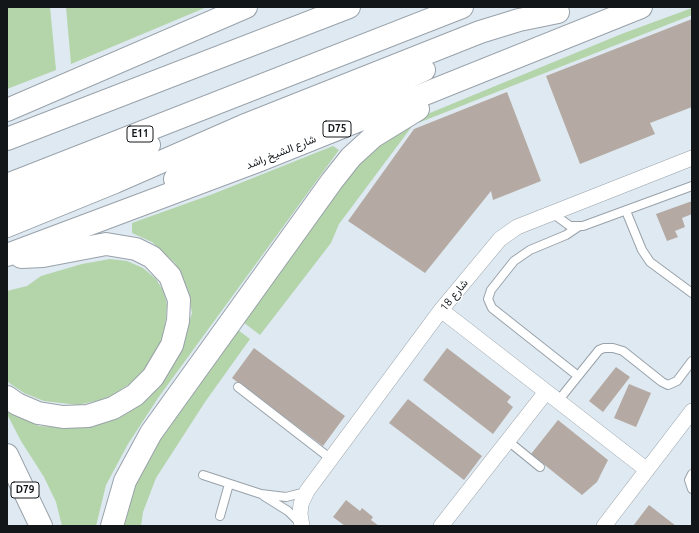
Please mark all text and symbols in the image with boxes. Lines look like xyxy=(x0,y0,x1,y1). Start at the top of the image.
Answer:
road number: D75 xyxy=(323,121,351,137)
road number: E11 xyxy=(127,126,153,142)
street label: شارع الشيخ راشد xyxy=(244,132,318,172)
street label: شارع 18 xyxy=(437,276,471,314)
road number: D79 xyxy=(11,482,39,498)

